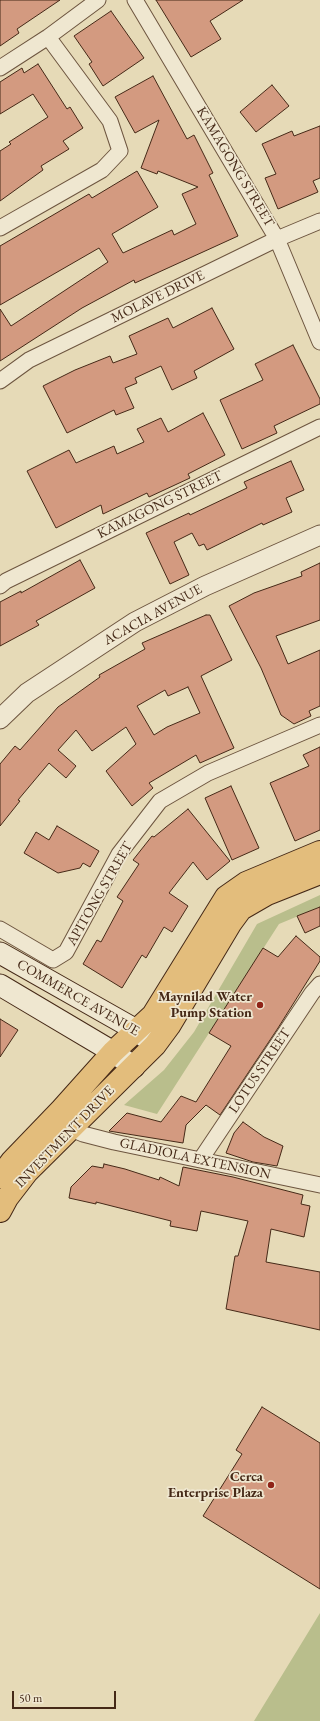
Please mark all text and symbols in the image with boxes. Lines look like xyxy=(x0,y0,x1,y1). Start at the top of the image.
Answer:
street label: KAMAGONG STREET xyxy=(192,104,278,230)
street label: MOLAVE DRIVE xyxy=(109,267,207,327)
street label: KAMAGONG STREET xyxy=(95,467,225,543)
street label: ACACIA AVENUE xyxy=(101,581,205,649)
street label: APITONG STREET xyxy=(63,839,137,949)
street label: COMMERCE AVENUE xyxy=(14,956,142,1040)
place label: Maynilad Water Pump Station xyxy=(158,989,252,1022)
marker: Maynilad Water Pump Station xyxy=(255,1000,265,1010)
street label: LOTUS STREET xyxy=(225,1025,295,1117)
street label: INVESTMENT DRIVE xyxy=(12,1082,118,1192)
street label: GLADIOLA EXTENSION xyxy=(118,1135,272,1183)
place label: Cerca Enterprise Plaza xyxy=(168,1469,263,1502)
marker: Cerca Enterprise Plaza xyxy=(266,1480,276,1490)
scale bar xyxy=(14,1683,118,1709)
text: 50 m xyxy=(19,1690,42,1706)

